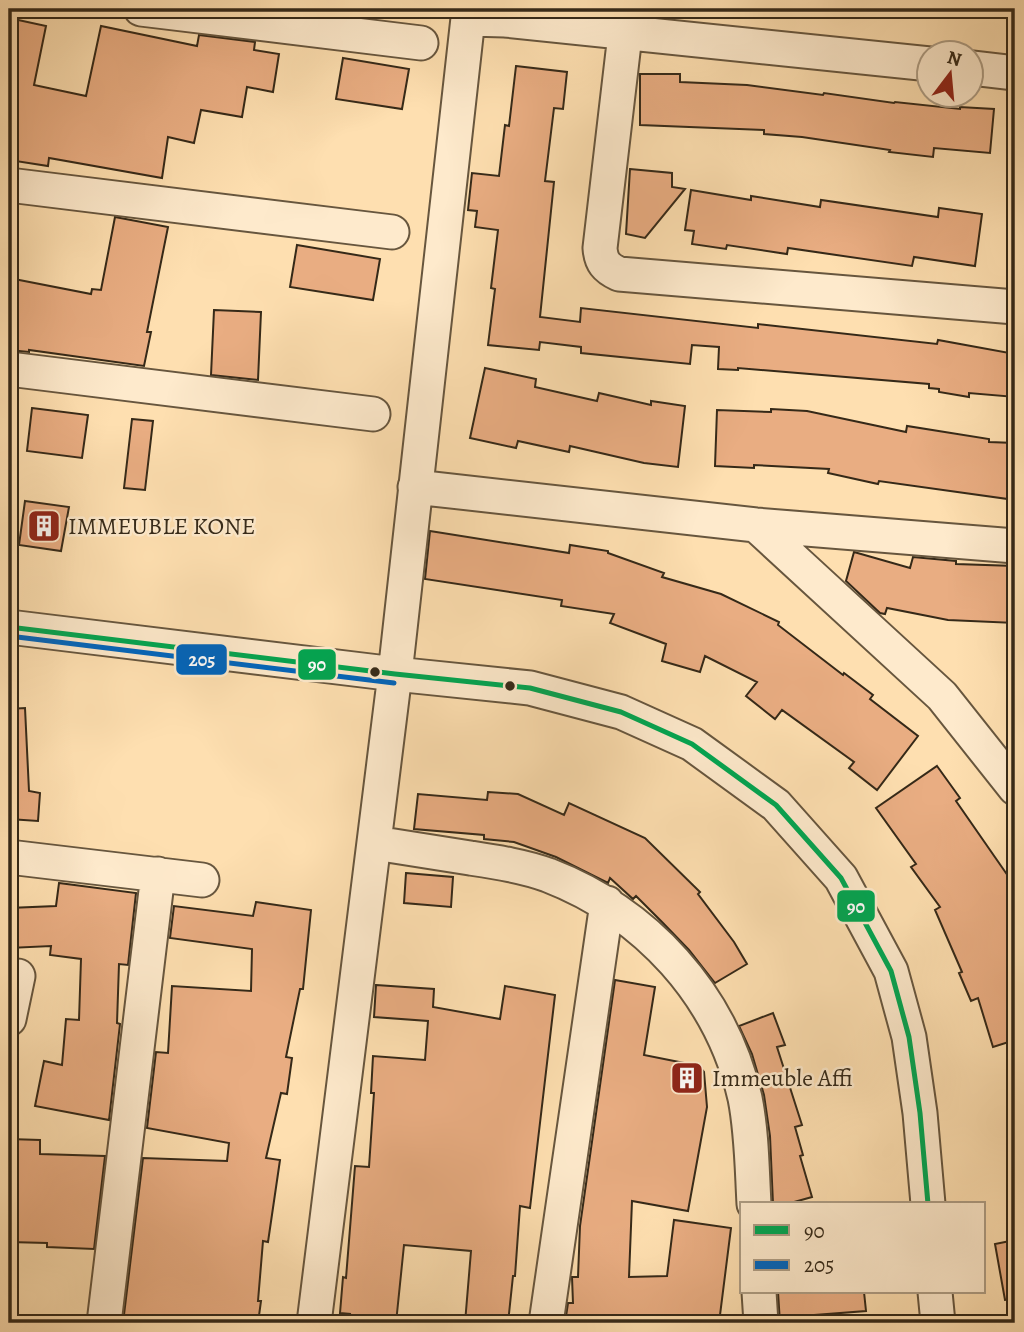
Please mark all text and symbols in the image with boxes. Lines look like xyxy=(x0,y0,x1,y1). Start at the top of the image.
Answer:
north arrow xyxy=(916,38,986,108)
text: N xyxy=(944,44,965,73)
building icon: IMMEUBLE KONE xyxy=(25,507,63,545)
place label: IMMEUBLE KONE xyxy=(68,510,256,542)
line badge: 205 xyxy=(175,643,228,676)
text: 205 xyxy=(189,647,215,673)
line badge: 90 xyxy=(297,648,337,681)
text: 90 xyxy=(308,652,327,678)
unlabelled marker xyxy=(368,665,382,679)
unlabelled marker xyxy=(503,679,517,693)
line badge: 90 xyxy=(836,889,876,923)
text: 90 xyxy=(847,894,866,920)
building icon: Immeuble Affi xyxy=(668,1059,706,1097)
place label: Immeuble Affi xyxy=(712,1062,853,1094)
legend xyxy=(740,1202,986,1294)
text: 90 xyxy=(804,1217,825,1245)
text: 205 xyxy=(804,1251,834,1279)

